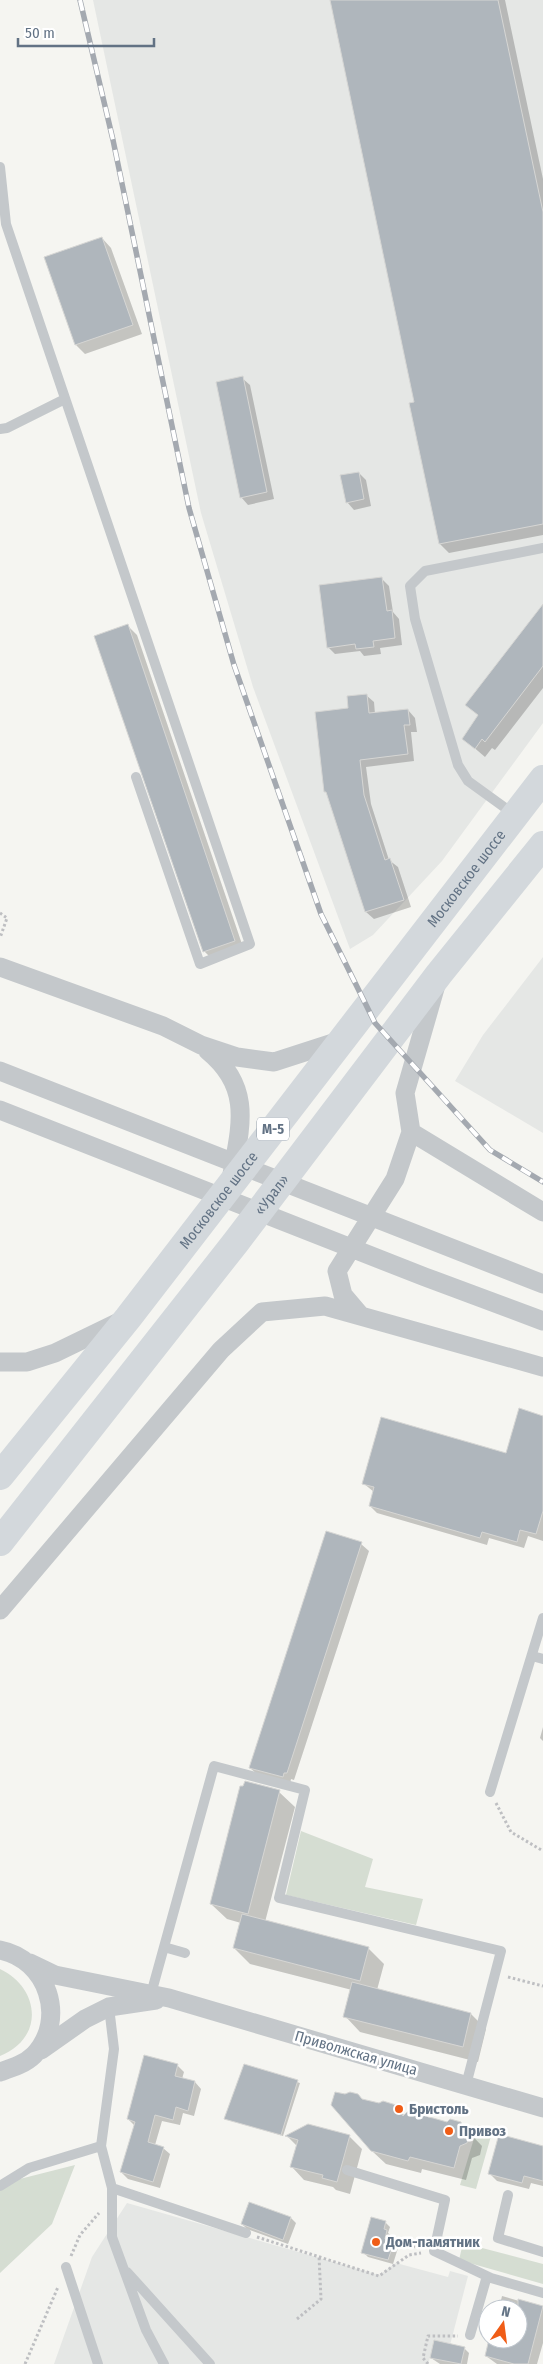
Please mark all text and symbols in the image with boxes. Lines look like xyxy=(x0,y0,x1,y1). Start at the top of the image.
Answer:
scale bar xyxy=(18,15,154,47)
text: 50 m xyxy=(25,24,55,42)
street label: Московское шоссе xyxy=(423,826,509,931)
road number: М-5 xyxy=(257,1118,289,1140)
street label: Московское шоссе xyxy=(176,1148,262,1252)
street label: «Урал» xyxy=(251,1171,293,1219)
street label: Приволжская улица xyxy=(293,2027,419,2079)
place label: Бристоль xyxy=(409,2100,469,2118)
marker: Бристоль xyxy=(393,2103,405,2115)
place label: Привоз xyxy=(459,2122,506,2140)
marker: Привоз xyxy=(443,2125,455,2137)
place label: Дом-памятник xyxy=(385,2233,480,2251)
marker: Дом-памятник xyxy=(370,2236,382,2248)
north arrow xyxy=(478,2299,528,2349)
text: N xyxy=(500,2303,512,2321)

